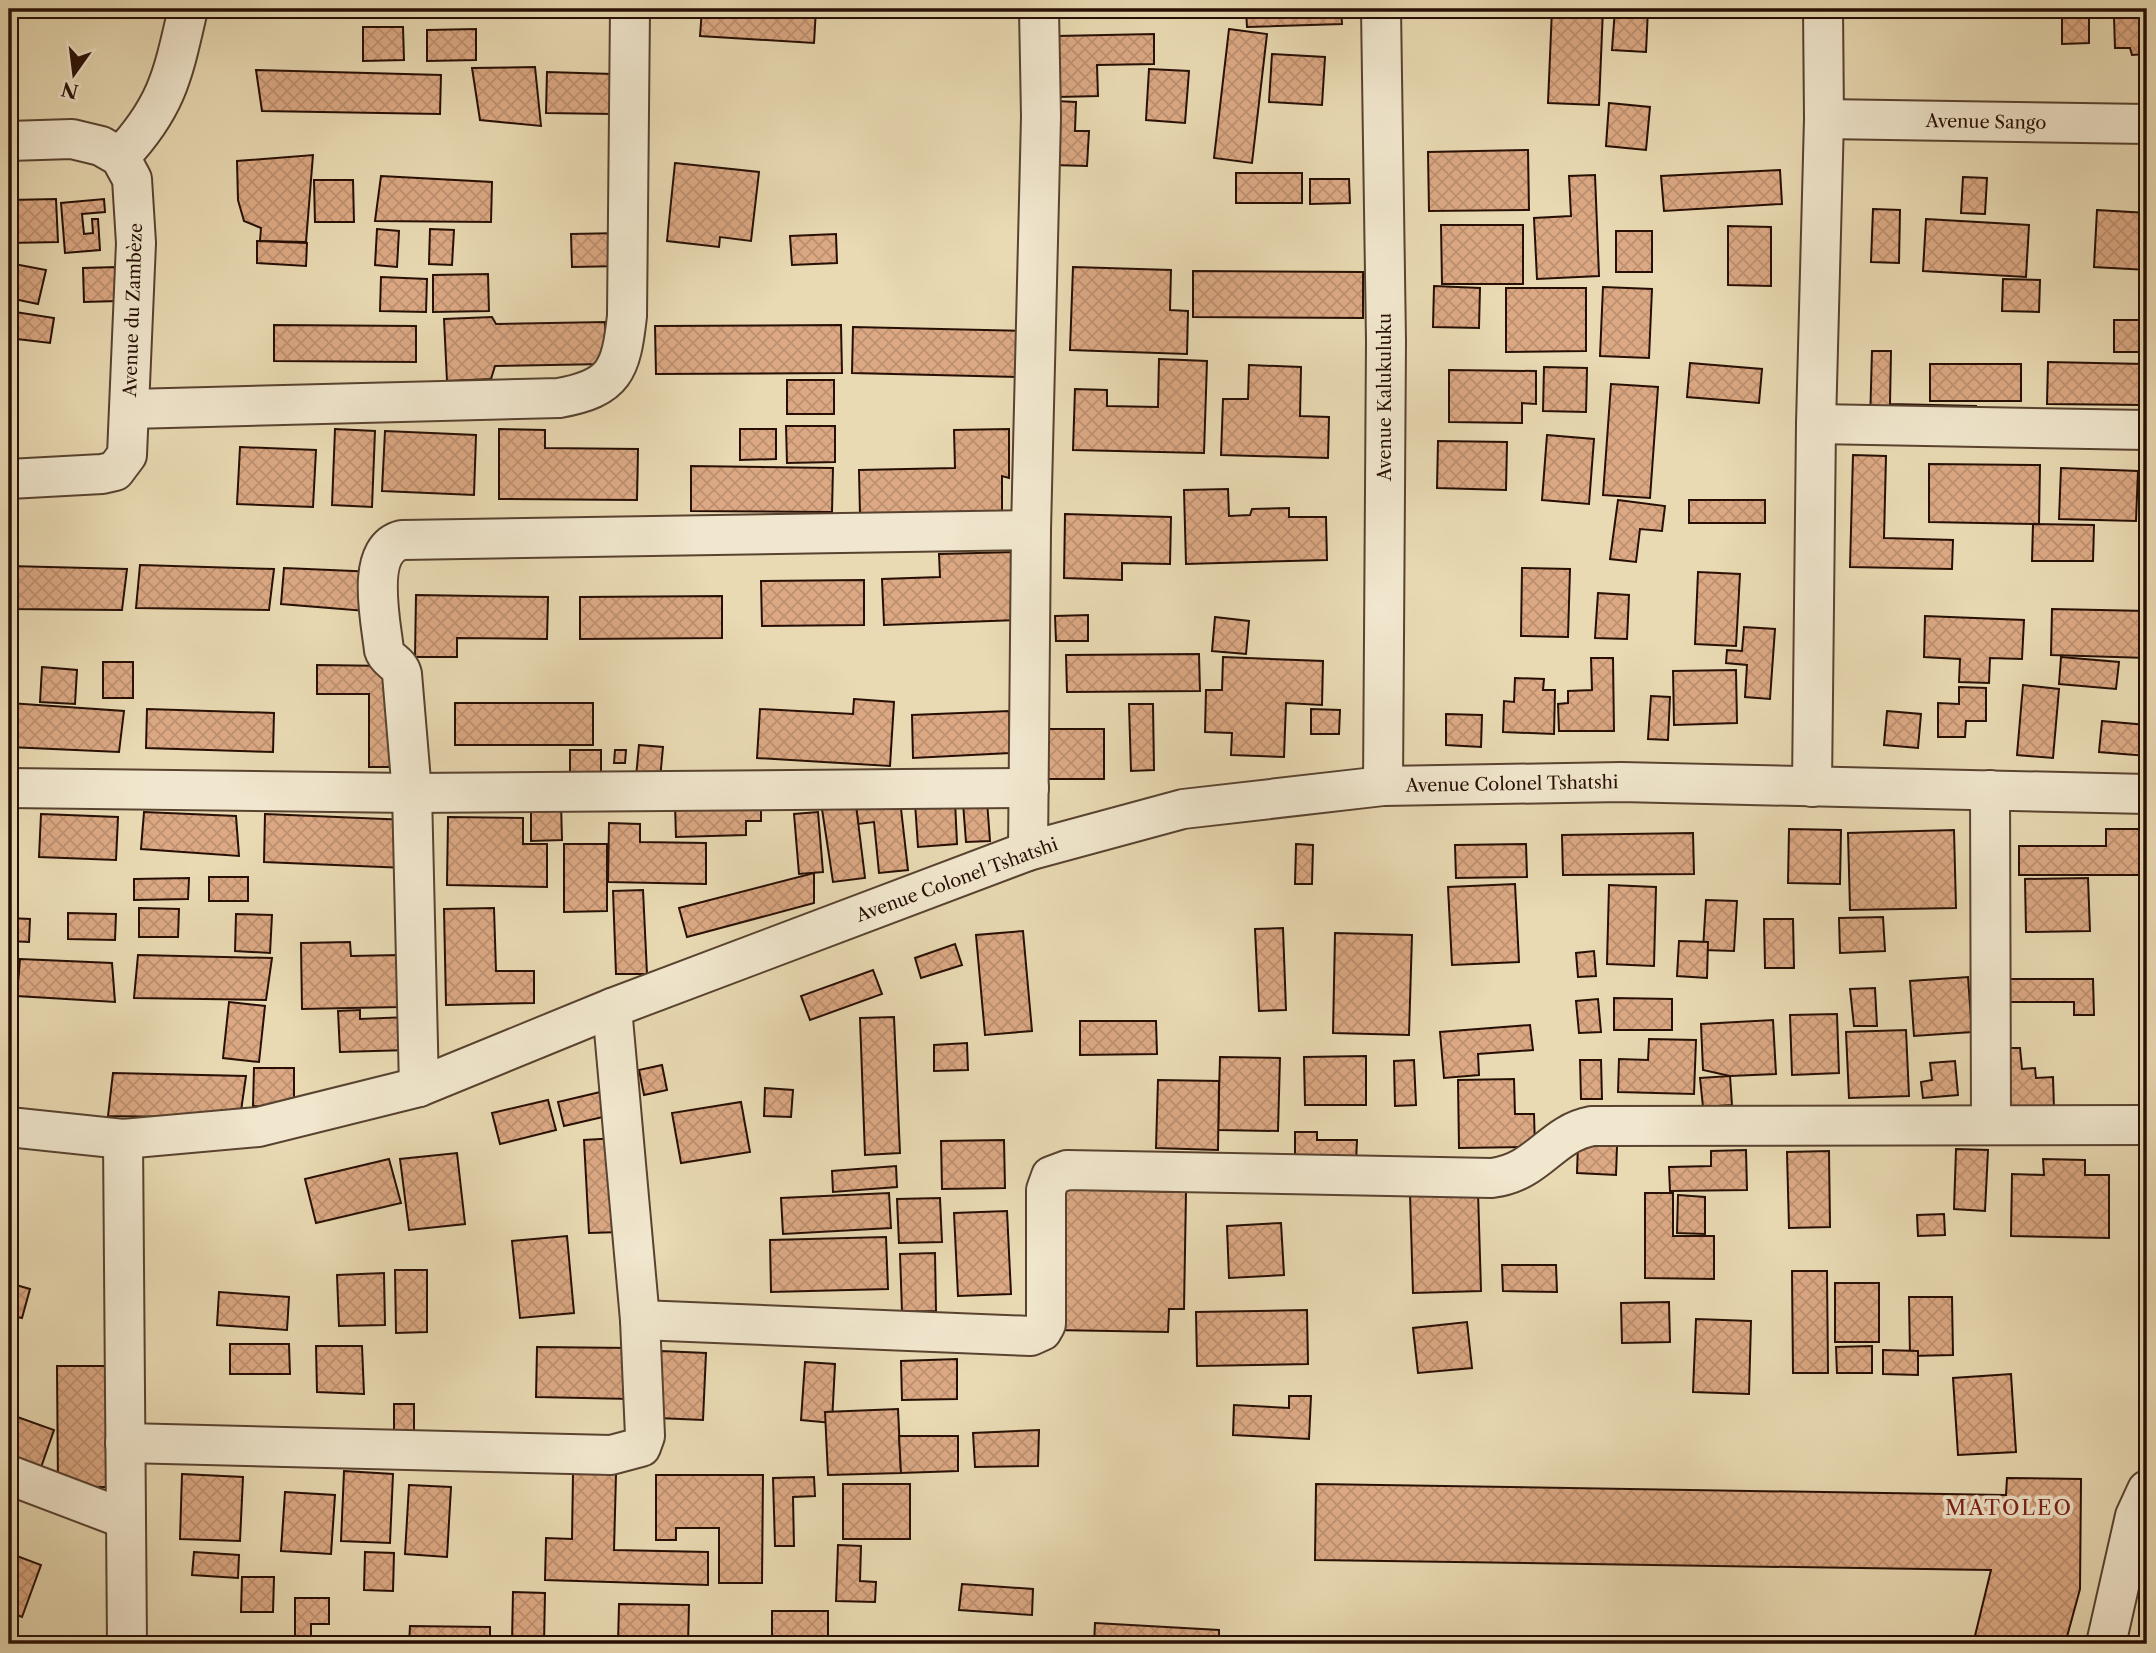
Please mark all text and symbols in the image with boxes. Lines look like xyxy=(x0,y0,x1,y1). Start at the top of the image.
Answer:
north arrow xyxy=(38,38,108,108)
text: N xyxy=(59,77,81,103)
street label: Avenue Sango xyxy=(1924,110,2047,134)
street label: Avenue du Zambèze xyxy=(119,222,147,399)
street label: Avenue Kalukuluku xyxy=(1374,313,1396,482)
street label: Avenue Colonel Tshatshi xyxy=(1404,771,1619,797)
street label: Avenue Colonel Tshatshi xyxy=(852,833,1061,927)
district label: MATOLEO xyxy=(1945,1495,2073,1520)

